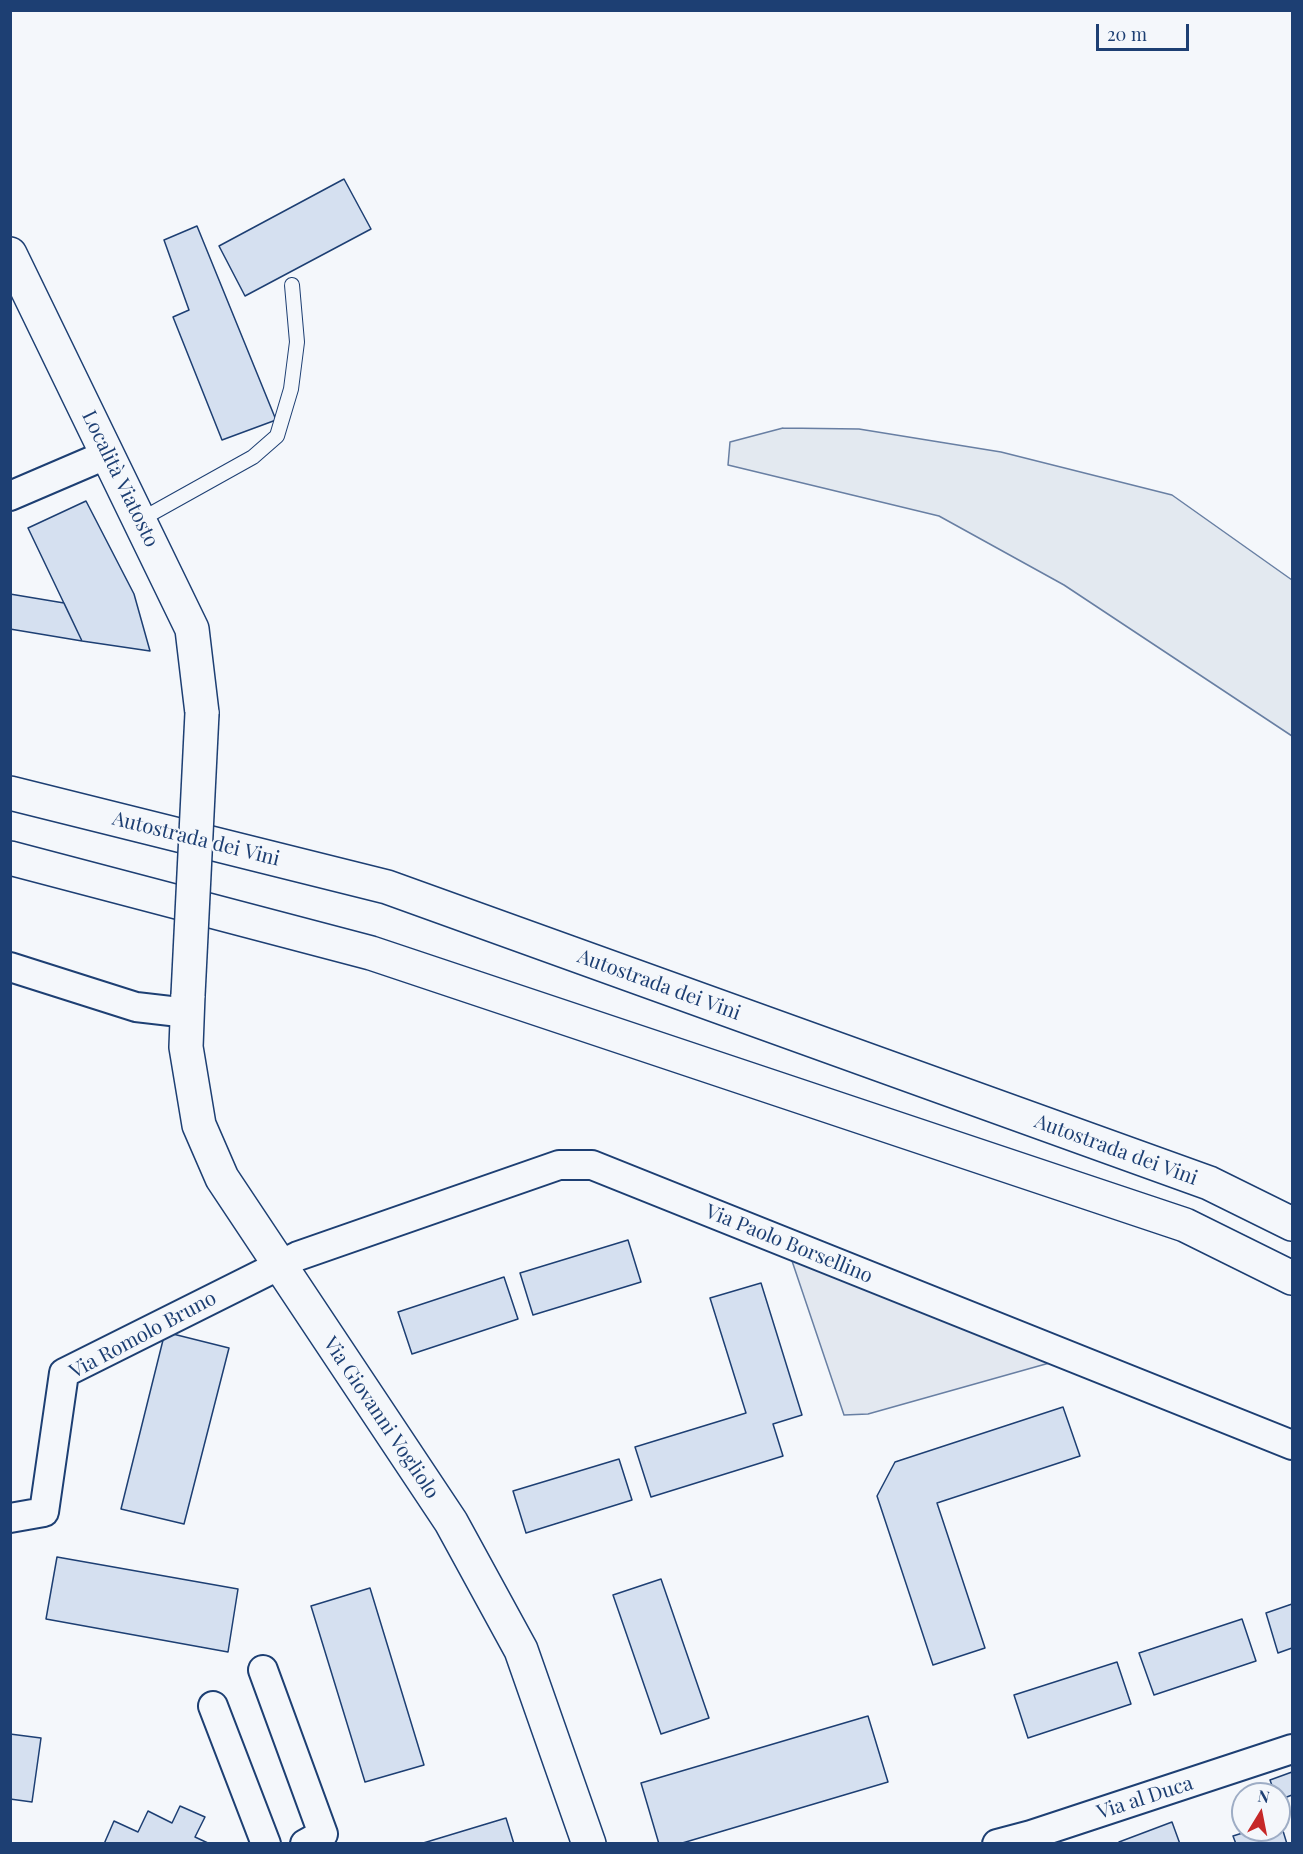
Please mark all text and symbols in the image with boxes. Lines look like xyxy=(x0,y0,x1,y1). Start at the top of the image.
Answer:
scale bar xyxy=(1099,12,1192,50)
text: 20 m xyxy=(1107,22,1147,46)
street label: Località Viatosto xyxy=(77,407,163,551)
street label: Autostrada dei Vini xyxy=(110,807,282,871)
street label: Autostrada dei Vini xyxy=(574,944,744,1026)
street label: Autostrada dei Vini xyxy=(1031,1109,1201,1191)
street label: Via Paolo Borsellino xyxy=(702,1200,876,1288)
street label: Via Romolo Bruno xyxy=(66,1286,220,1384)
street label: Via Giovanni Vogliolo xyxy=(318,1333,444,1503)
street label: Via al Duca xyxy=(1094,1771,1196,1825)
north arrow xyxy=(1231,1782,1291,1842)
text: N xyxy=(1256,1784,1271,1807)

